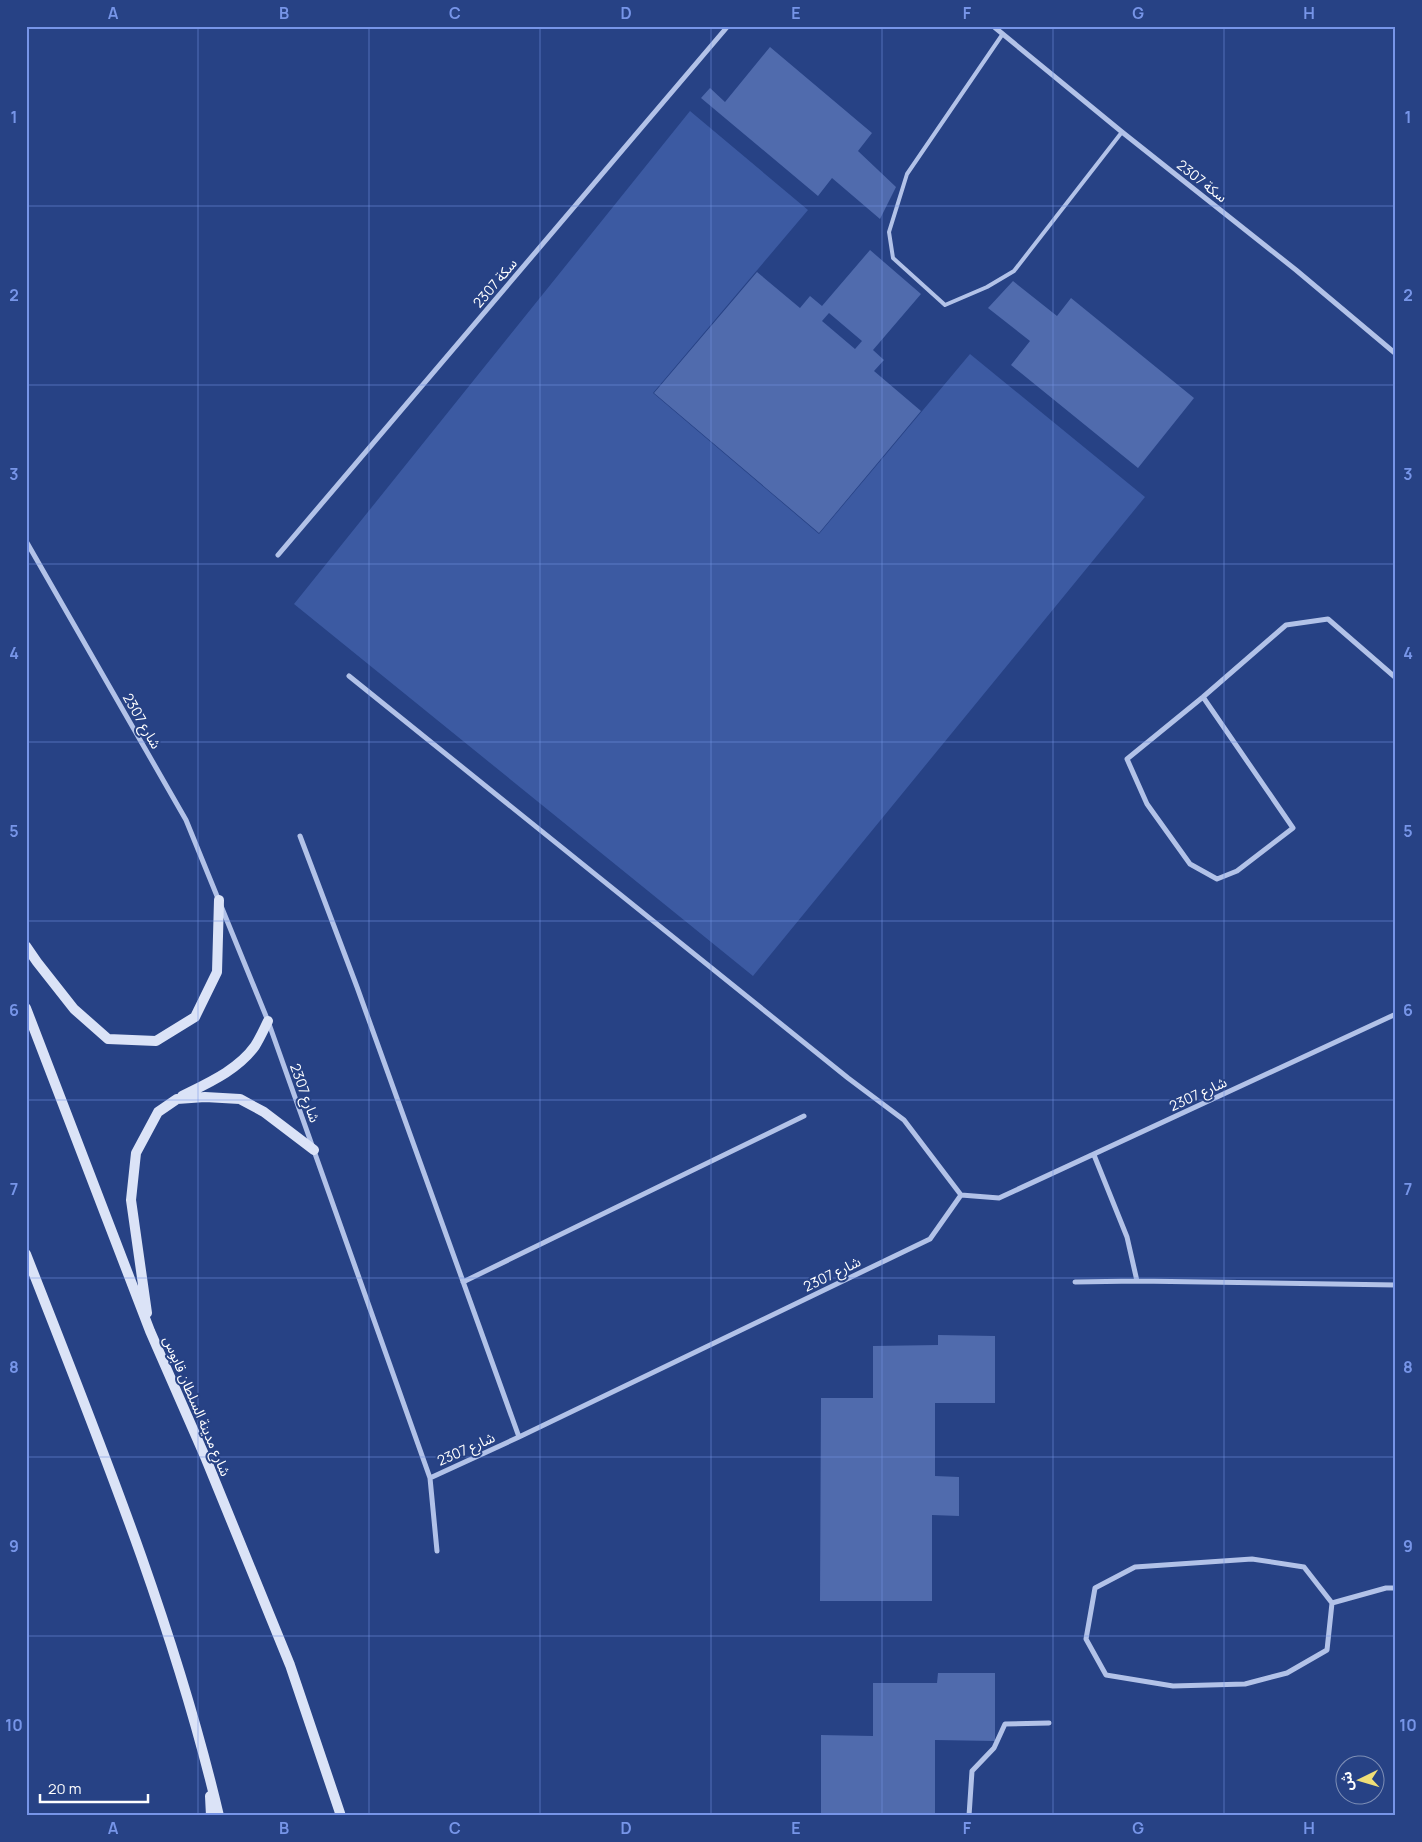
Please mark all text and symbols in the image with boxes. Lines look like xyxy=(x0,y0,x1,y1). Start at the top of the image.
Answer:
text: A xyxy=(108,2,119,24)
text: B xyxy=(279,2,289,24)
text: C xyxy=(449,2,461,24)
text: D xyxy=(620,2,632,24)
text: E xyxy=(791,2,801,24)
text: F xyxy=(963,2,972,24)
text: G xyxy=(1132,2,1144,24)
text: H xyxy=(1303,2,1315,24)
text: 1 xyxy=(10,106,18,128)
text: 1 xyxy=(1404,106,1412,128)
street label: سكة 2307 xyxy=(1173,155,1231,206)
street label: سكة 2307 xyxy=(468,254,521,311)
text: 2 xyxy=(9,284,19,306)
text: 2 xyxy=(1403,284,1413,306)
text: 3 xyxy=(9,463,19,485)
text: 3 xyxy=(1403,463,1413,485)
text: 4 xyxy=(9,642,19,664)
text: 4 xyxy=(1403,642,1413,664)
street label: 2307 شارع xyxy=(117,689,166,753)
text: 5 xyxy=(9,820,19,842)
text: 5 xyxy=(1403,820,1413,842)
text: 6 xyxy=(9,999,19,1021)
text: 6 xyxy=(1403,999,1413,1021)
street label: 2307 شارع xyxy=(284,1061,325,1126)
street label: 2307 شارع xyxy=(1166,1072,1230,1117)
text: 7 xyxy=(10,1178,18,1200)
text: 7 xyxy=(1404,1178,1412,1200)
street label: 2307 شارع xyxy=(800,1252,864,1297)
street label: شارع مدينة السلطان قابوس xyxy=(157,1333,236,1480)
text: 8 xyxy=(9,1356,19,1378)
text: 8 xyxy=(1403,1356,1413,1378)
street label: 2307 شارع xyxy=(434,1427,499,1472)
text: 9 xyxy=(9,1535,19,1557)
text: 9 xyxy=(1403,1535,1413,1557)
text: 10 xyxy=(5,1714,23,1736)
text: 10 xyxy=(1399,1714,1417,1736)
north arrow xyxy=(1334,1754,1384,1804)
text: ش xyxy=(1336,1771,1357,1792)
scale bar xyxy=(40,1772,148,1804)
text: 20 m xyxy=(48,1778,81,1799)
text: A xyxy=(108,1817,119,1839)
text: B xyxy=(279,1817,289,1839)
text: C xyxy=(449,1817,461,1839)
text: D xyxy=(620,1817,632,1839)
text: E xyxy=(791,1817,801,1839)
text: F xyxy=(963,1817,972,1839)
text: G xyxy=(1132,1817,1144,1839)
text: H xyxy=(1303,1817,1315,1839)

